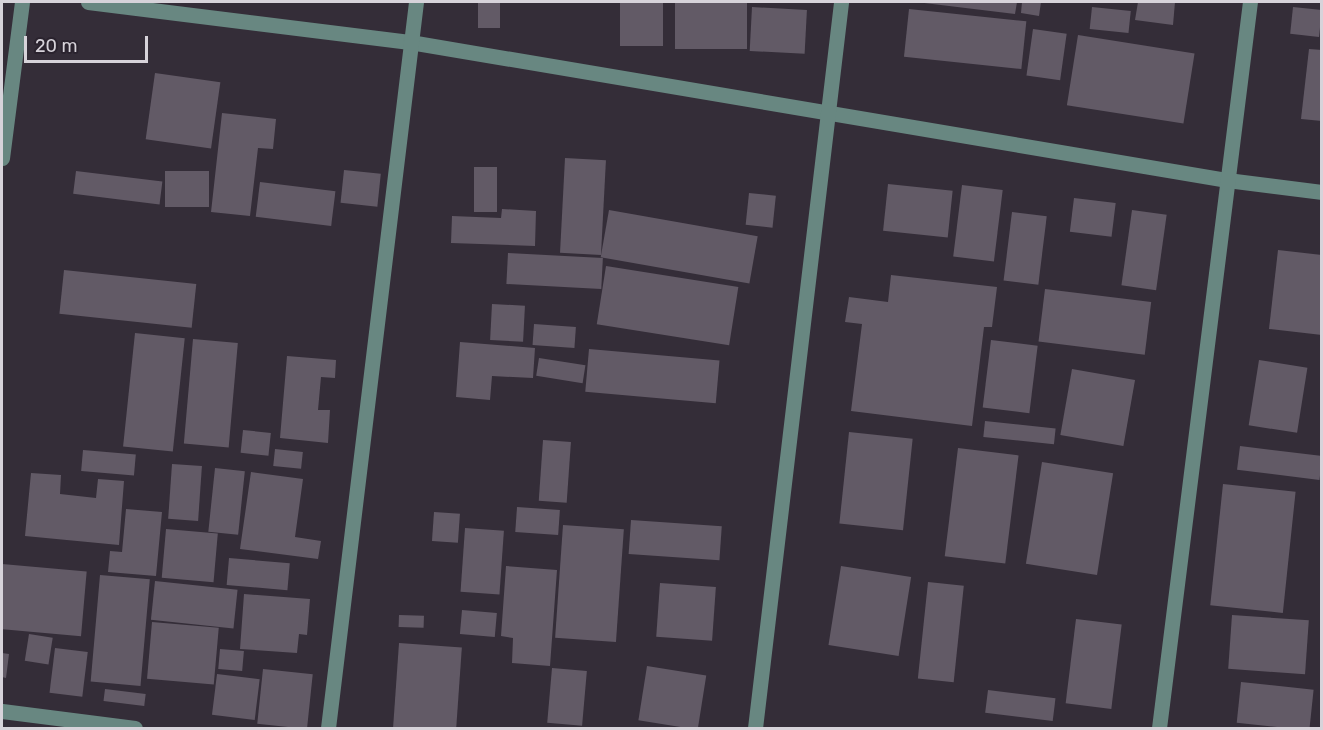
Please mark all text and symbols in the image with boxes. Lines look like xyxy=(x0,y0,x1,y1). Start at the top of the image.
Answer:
scale bar xyxy=(27,24,152,62)
text: 20 m xyxy=(35,35,77,57)

